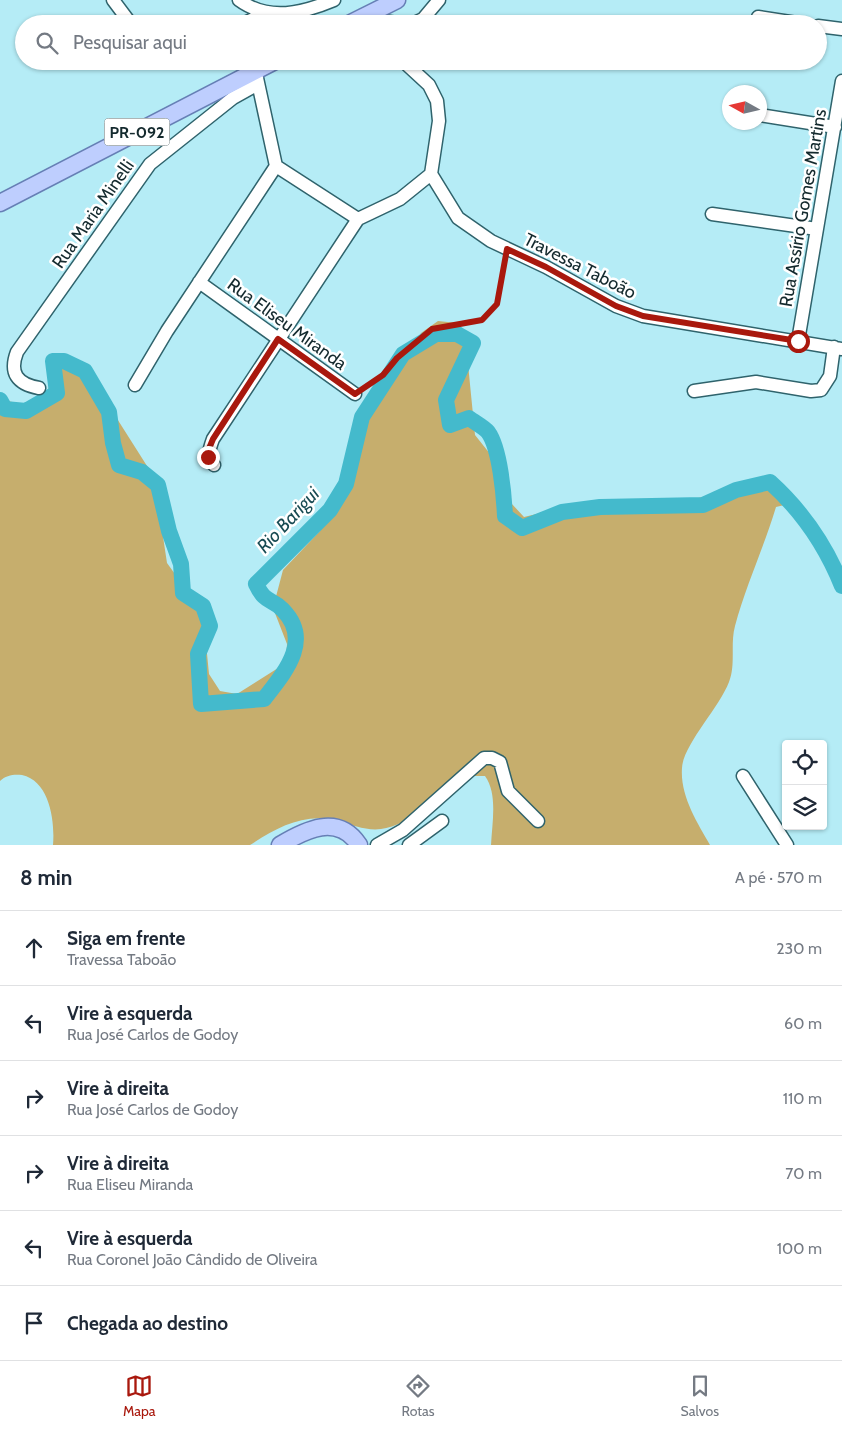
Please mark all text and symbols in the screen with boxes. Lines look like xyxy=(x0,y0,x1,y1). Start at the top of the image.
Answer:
search box xyxy=(15,15,827,70)
icon: search xyxy=(33,29,61,57)
text: Pesquisar aqui xyxy=(73,31,187,54)
north arrow xyxy=(722,85,767,130)
street label: Rua Assírio Gomes Martins xyxy=(775,107,831,309)
road number: PR-092 xyxy=(104,118,170,146)
street label: Rua Maria Minelli xyxy=(47,155,139,273)
street label: Travessa Taboão xyxy=(520,228,640,304)
street label: Rua Eliseu Miranda xyxy=(223,273,351,375)
route start xyxy=(787,330,810,353)
route end xyxy=(197,446,220,469)
water label: Rio Barigui xyxy=(252,482,325,558)
map controls xyxy=(782,740,827,830)
button: locate xyxy=(782,740,827,785)
button: layers xyxy=(782,785,827,830)
text: 8 min xyxy=(20,865,72,890)
text: A pé · 570 m xyxy=(735,868,822,887)
text: Siga em frente xyxy=(67,927,185,950)
icon: ahead xyxy=(20,934,48,962)
text: 230 m xyxy=(776,939,822,958)
text: Travessa Taboão xyxy=(67,950,176,969)
text: Vire à esquerda xyxy=(67,1002,193,1025)
icon: left xyxy=(20,1009,48,1037)
text: 60 m xyxy=(784,1014,822,1033)
text: Rua José Carlos de Godoy xyxy=(67,1025,238,1044)
text: Vire à direita xyxy=(67,1077,169,1100)
icon: right xyxy=(20,1084,48,1112)
text: 110 m xyxy=(783,1089,822,1108)
text: Rua José Carlos de Godoy xyxy=(67,1100,238,1119)
text: Vire à direita xyxy=(67,1152,169,1175)
icon: right xyxy=(20,1159,48,1187)
text: 70 m xyxy=(785,1164,822,1183)
text: Rua Eliseu Miranda xyxy=(67,1175,193,1194)
text: Vire à esquerda xyxy=(67,1227,193,1250)
icon: left xyxy=(20,1234,48,1262)
text: 100 m xyxy=(777,1239,822,1258)
text: Rua Coronel João Cândido de Oliveira xyxy=(67,1250,317,1269)
icon: arrive xyxy=(20,1309,48,1337)
text: Chegada ao destino xyxy=(67,1312,228,1335)
tab: Mapa xyxy=(123,1372,156,1420)
tab: Rotas xyxy=(402,1372,435,1420)
tab: Salvos xyxy=(681,1372,719,1420)

